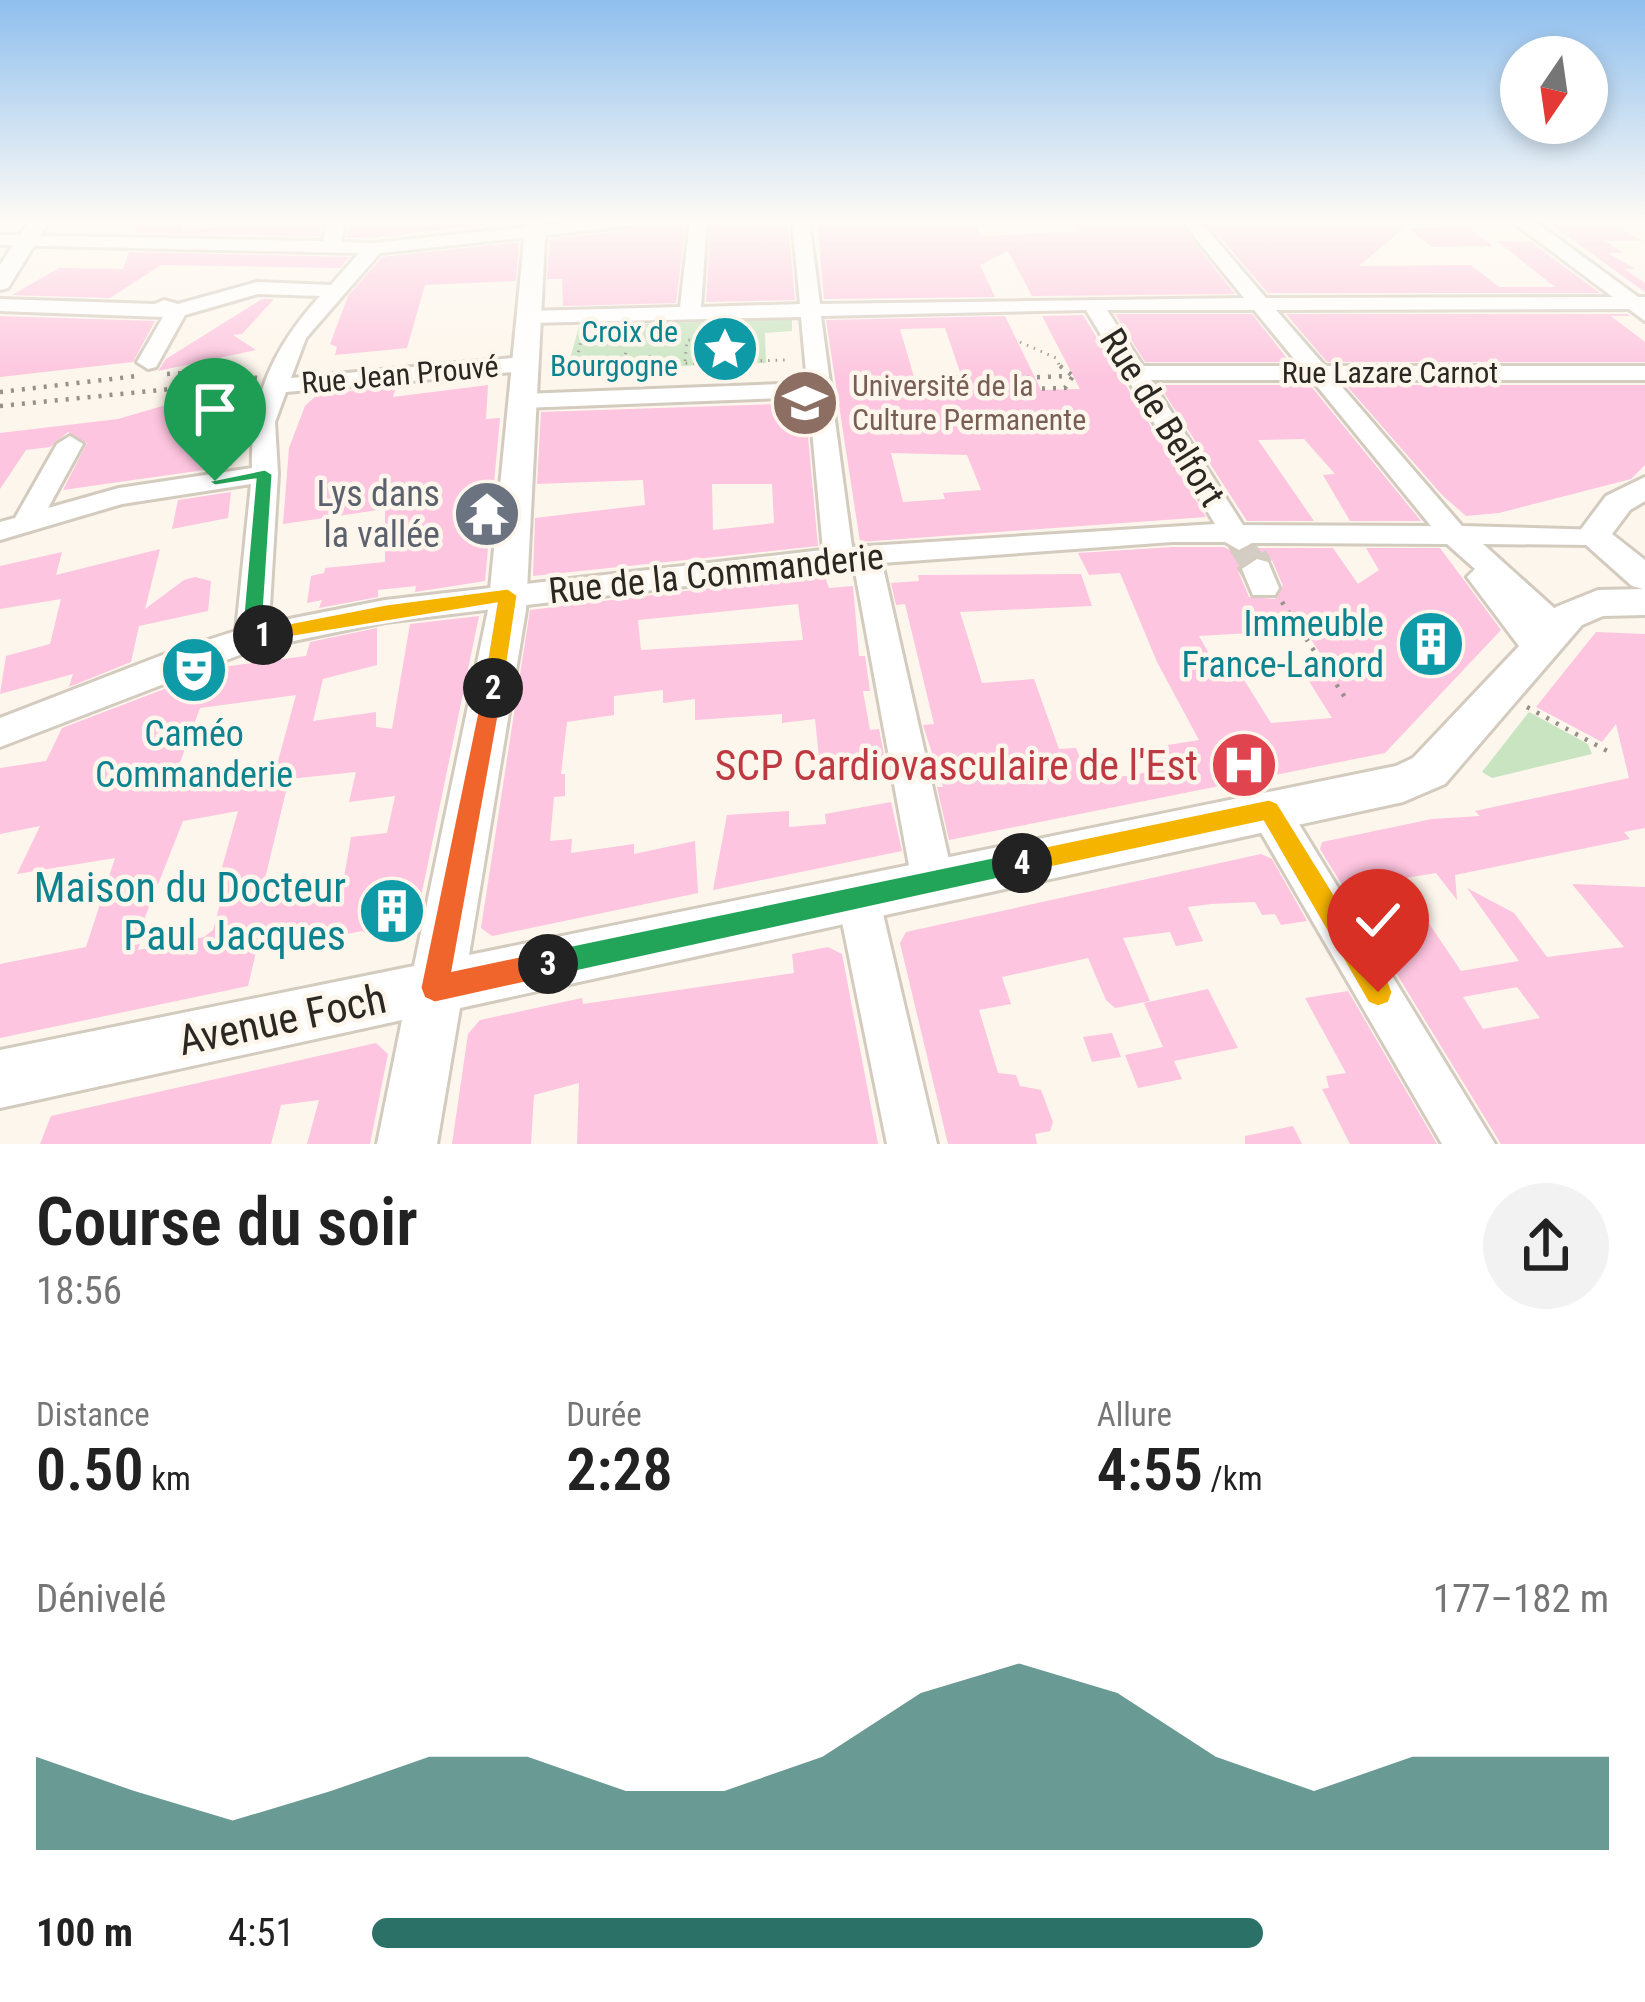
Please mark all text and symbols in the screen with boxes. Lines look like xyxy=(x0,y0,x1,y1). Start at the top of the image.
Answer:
north arrow xyxy=(1500,36,1608,144)
map controls xyxy=(1500,36,1608,144)
place label: Croix de Bourgogne xyxy=(550,314,678,383)
place icon: Croix de Bourgogne xyxy=(690,314,760,384)
street label: Rue de Belfort xyxy=(1091,321,1233,514)
street label: Rue Jean Prouvé xyxy=(300,348,500,401)
street label: Rue Lazare Carnot xyxy=(1282,355,1498,390)
pin xyxy=(164,358,266,481)
school or university icon: Université de la Culture Permanente xyxy=(770,368,840,438)
place label: Université de la Culture Permanente xyxy=(852,368,1086,437)
icon: arrive xyxy=(182,376,248,442)
place label: Lys dans la vallée xyxy=(317,473,440,556)
temple icon: Lys dans la vallée xyxy=(452,479,522,549)
street label: Rue de la Commanderie xyxy=(547,536,886,612)
place label: Immeuble France-Lanord xyxy=(1181,603,1384,686)
pin: 1 xyxy=(233,605,293,665)
building icon: Immeuble France-Lanord xyxy=(1396,609,1466,679)
text: 1 xyxy=(255,615,271,654)
theatre icon: Caméo Commanderie xyxy=(159,635,229,705)
pin: 2 xyxy=(463,658,523,718)
text: 2 xyxy=(485,668,501,707)
place label: Caméo Commanderie xyxy=(95,713,293,796)
hospital icon: SCP Cardiovasculaire de l'Est xyxy=(1209,730,1279,800)
place label: SCP Cardiovasculaire de l'Est xyxy=(715,741,1198,790)
pin: 4 xyxy=(992,833,1052,893)
text: 4 xyxy=(1014,843,1030,882)
place label: Maison du Docteur Paul Jacques xyxy=(34,863,346,960)
pin xyxy=(1327,869,1429,992)
building icon: Maison du Docteur Paul Jacques xyxy=(357,876,427,946)
icon: check xyxy=(1345,887,1411,953)
pin: 3 xyxy=(518,934,578,994)
text: 3 xyxy=(540,944,556,983)
street label: Avenue Foch xyxy=(174,974,390,1065)
button: share xyxy=(1483,1183,1609,1309)
text: Course du soir xyxy=(36,1184,418,1261)
text: 18:56 xyxy=(36,1268,122,1314)
text: Distance xyxy=(36,1395,150,1434)
text: Durée xyxy=(566,1395,642,1434)
text: Allure xyxy=(1097,1395,1172,1434)
text: 0.50 xyxy=(36,1434,144,1505)
text: 2:28 xyxy=(566,1434,673,1505)
text: 4:55 xyxy=(1097,1434,1203,1505)
text: km xyxy=(144,1459,191,1498)
text: /km xyxy=(1203,1459,1263,1498)
text: Dénivelé xyxy=(36,1576,166,1622)
text: 177–182 m xyxy=(1433,1576,1609,1622)
text: 100 m xyxy=(36,1910,133,1956)
text: 4:51 xyxy=(228,1910,295,1956)

